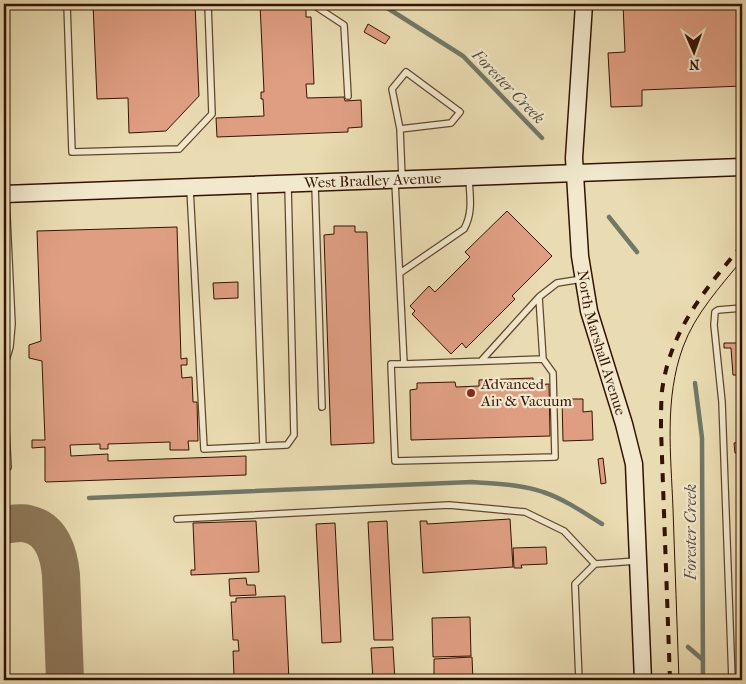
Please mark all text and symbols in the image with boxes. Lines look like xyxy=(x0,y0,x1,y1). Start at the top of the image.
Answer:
north arrow xyxy=(668,28,718,78)
water label: Forester Creek xyxy=(468,44,549,127)
text: N xyxy=(688,56,700,73)
street label: West Bradley Avenue xyxy=(303,169,442,192)
street label: North Marshall Avenue xyxy=(573,269,630,418)
place label: Advanced Air & Vacuum xyxy=(480,375,573,410)
marker: Advanced Air & Vacuum xyxy=(465,387,477,399)
water label: Forester Creek xyxy=(681,484,700,581)

